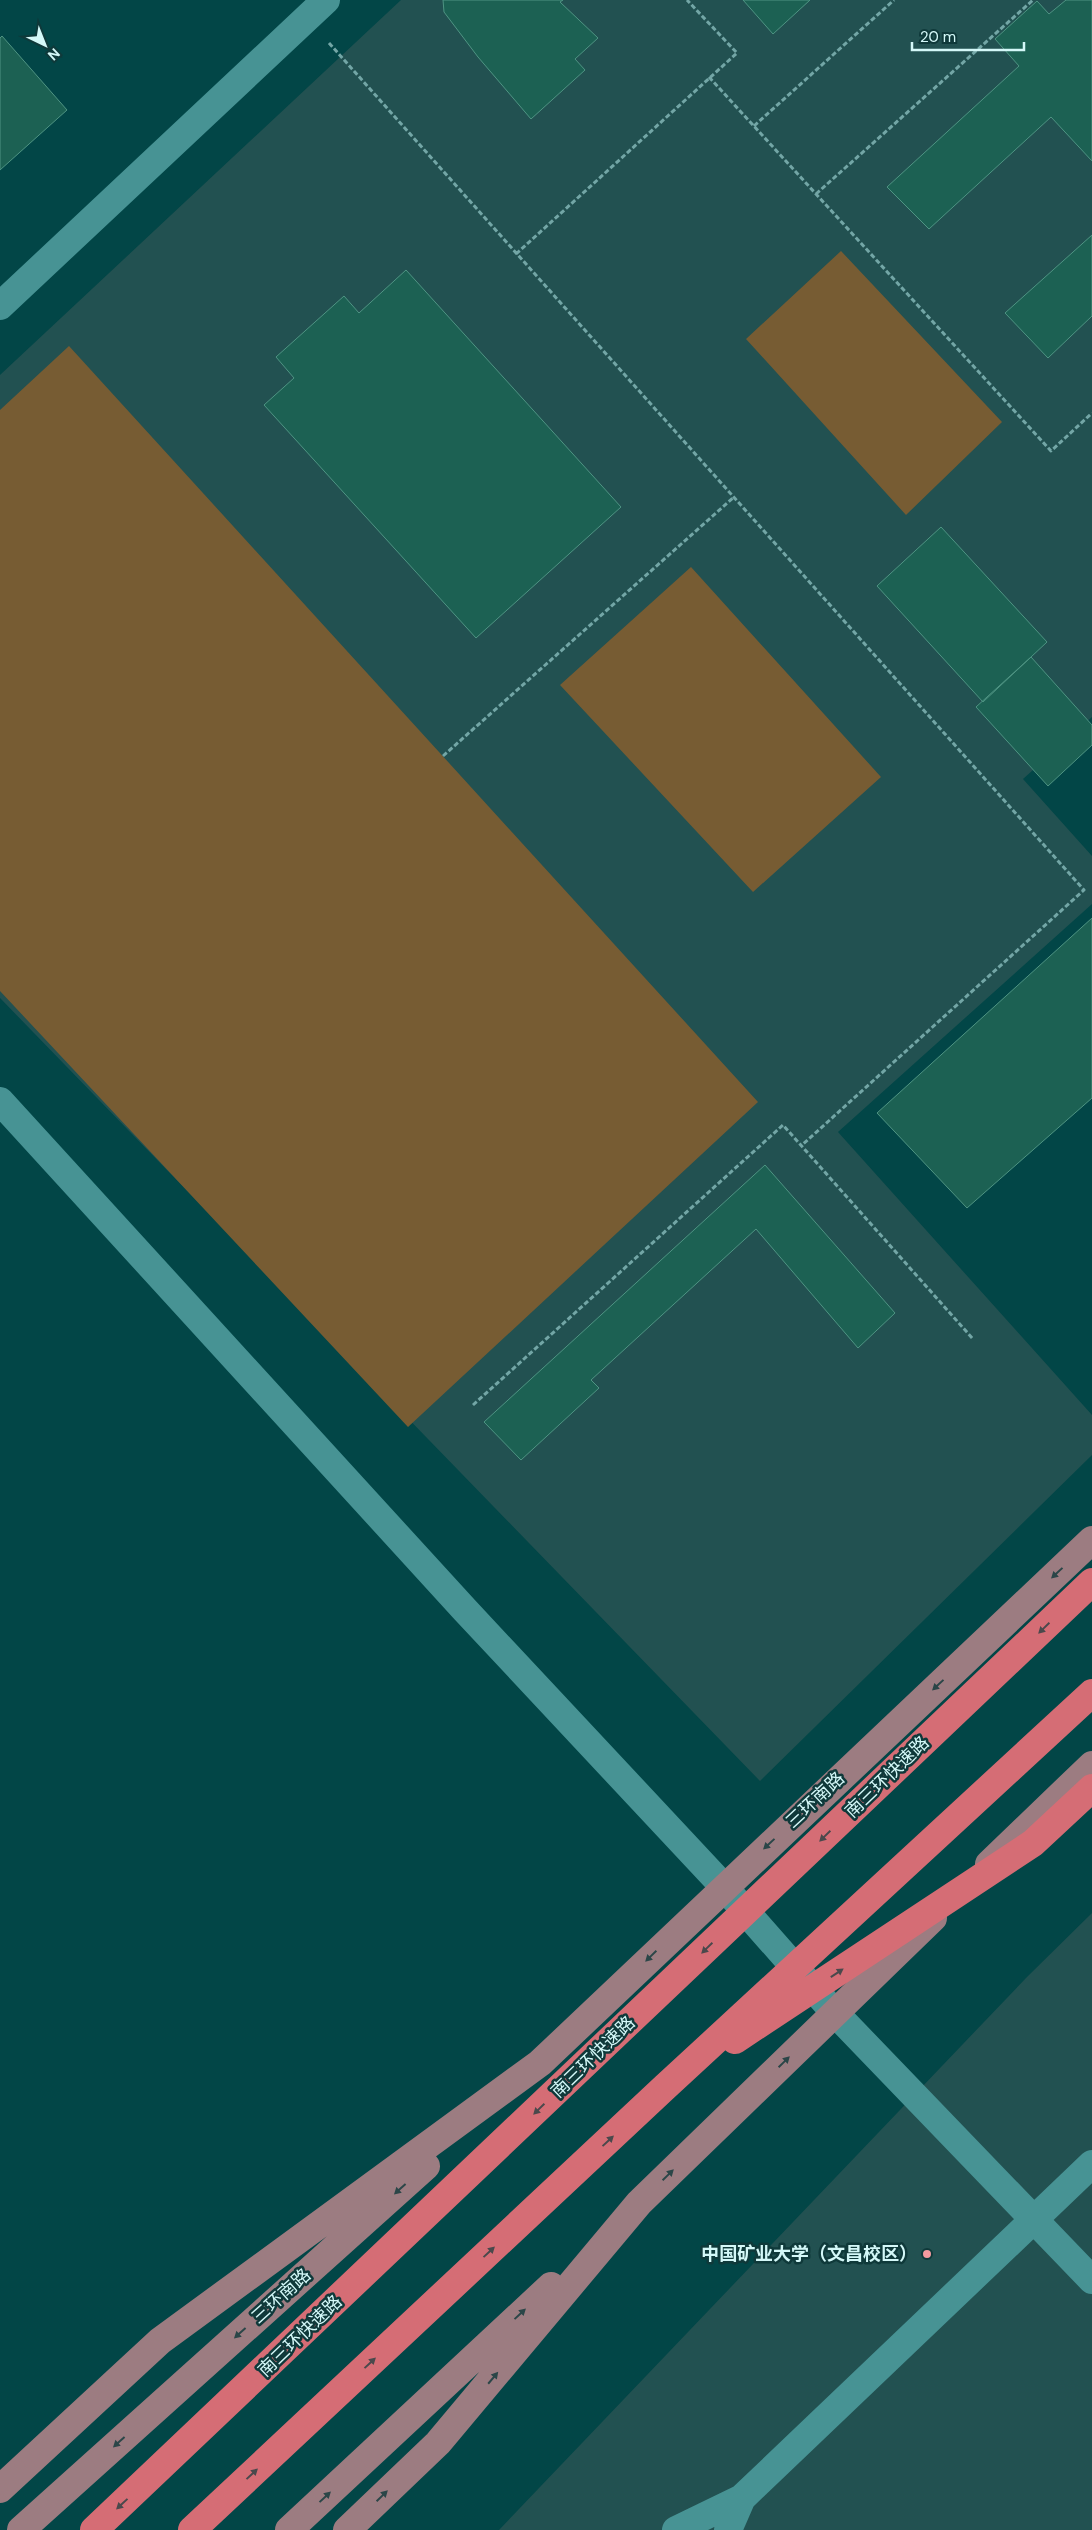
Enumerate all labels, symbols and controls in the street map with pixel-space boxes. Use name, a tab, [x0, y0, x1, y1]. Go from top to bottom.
north arrow	[20, 20, 70, 70]
scale bar	[912, 20, 1024, 52]
text: 20 m	[920, 27, 956, 47]
text: N	[44, 44, 64, 65]
one-way arrow	[1051, 1567, 1063, 1579]
one-way arrow	[1038, 1622, 1050, 1634]
one-way arrow	[933, 1679, 945, 1691]
street label: 南三环快速路	[840, 1731, 934, 1823]
street label: 三环南路	[780, 1767, 850, 1833]
one-way arrow	[819, 1830, 831, 1842]
one-way arrow	[763, 1838, 775, 1850]
one-way arrow	[701, 1942, 713, 1954]
one-way arrow	[646, 1950, 658, 1962]
one-way arrow	[831, 1968, 844, 1978]
street label: 南三环快速路	[546, 2011, 640, 2103]
one-way arrow	[778, 2056, 790, 2068]
one-way arrow	[533, 2103, 545, 2115]
one-way arrow	[601, 2135, 613, 2147]
one-way arrow	[662, 2169, 674, 2181]
one-way arrow	[395, 2183, 407, 2195]
place label: 中国矿业大学（文昌校区）	[701, 2242, 917, 2266]
one-way arrow	[483, 2246, 495, 2258]
marker: 中国矿业大学（文昌校区）	[921, 2248, 933, 2260]
street label: 三环南路	[246, 2263, 316, 2329]
street label: 南三环快速路	[253, 2290, 347, 2382]
one-way arrow	[514, 2308, 526, 2320]
one-way arrow	[235, 2327, 247, 2339]
one-way arrow	[364, 2357, 376, 2369]
one-way arrow	[487, 2372, 499, 2384]
one-way arrow	[113, 2436, 126, 2447]
one-way arrow	[245, 2468, 257, 2480]
one-way arrow	[376, 2490, 388, 2502]
one-way arrow	[318, 2491, 330, 2503]
one-way arrow	[116, 2498, 128, 2510]

